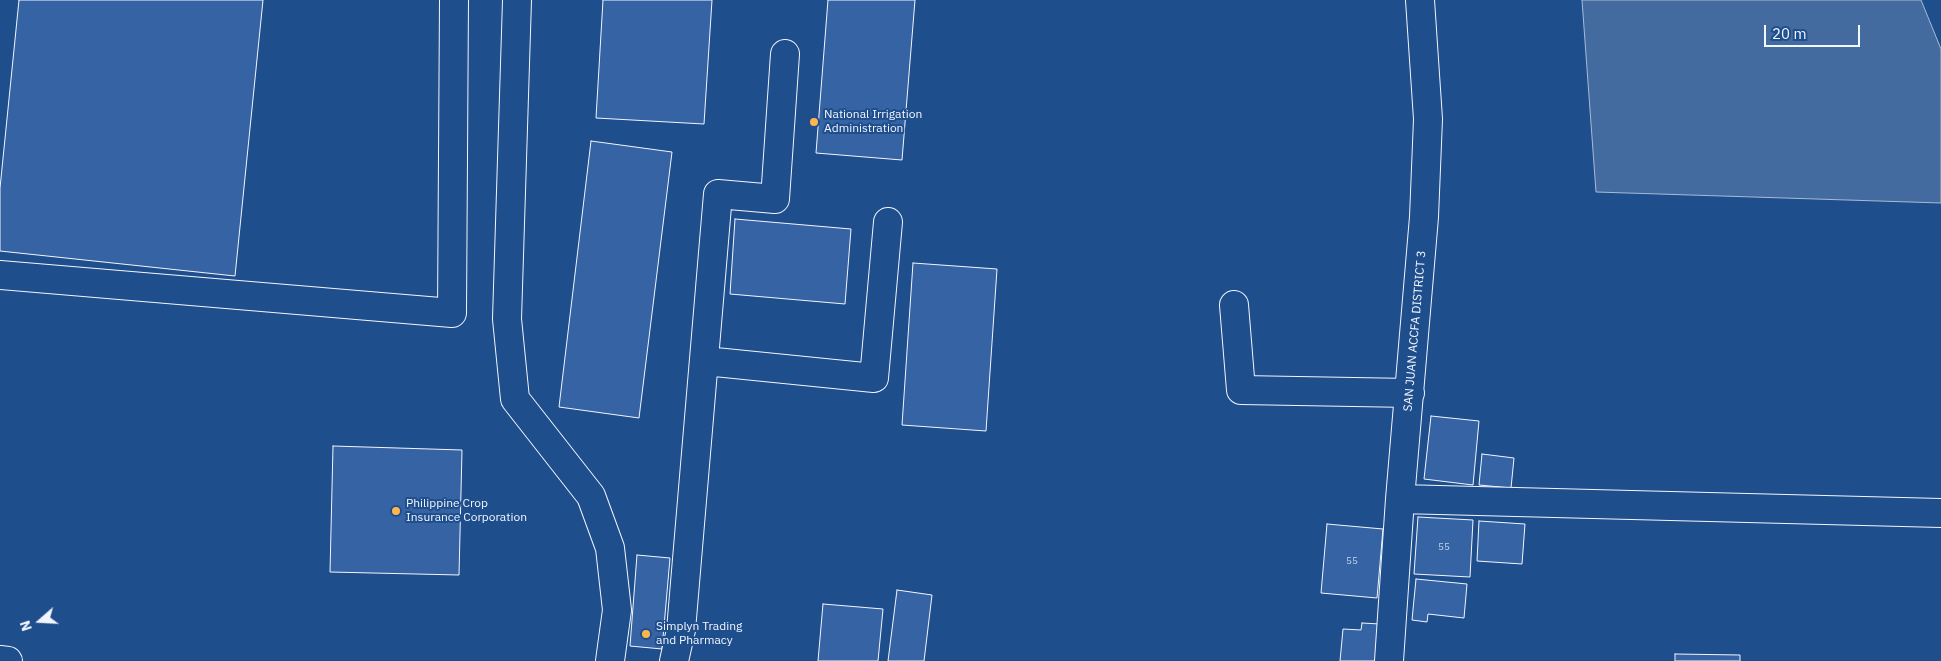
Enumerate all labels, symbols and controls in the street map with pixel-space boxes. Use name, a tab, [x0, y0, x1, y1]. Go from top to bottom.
scale bar	[1766, 15, 1862, 47]
text: 20 m	[1772, 24, 1807, 43]
place label: National Irrigation Administration	[824, 108, 922, 136]
marker: National Irrigation Administration	[808, 116, 820, 128]
street label: SAN JUAN ACCFA DISTRICT 3	[1401, 250, 1429, 412]
place label: Philippine Crop Insurance Corporation	[406, 497, 527, 525]
marker: Philippine Crop Insurance Corporation	[390, 505, 402, 517]
house number: 55	[1438, 541, 1450, 553]
house number: 55	[1346, 555, 1358, 567]
north arrow	[15, 596, 65, 646]
text: N	[16, 618, 36, 634]
place label: Simplyn Trading and Pharmacy	[656, 620, 742, 648]
marker: Simplyn Trading and Pharmacy	[640, 628, 652, 640]

